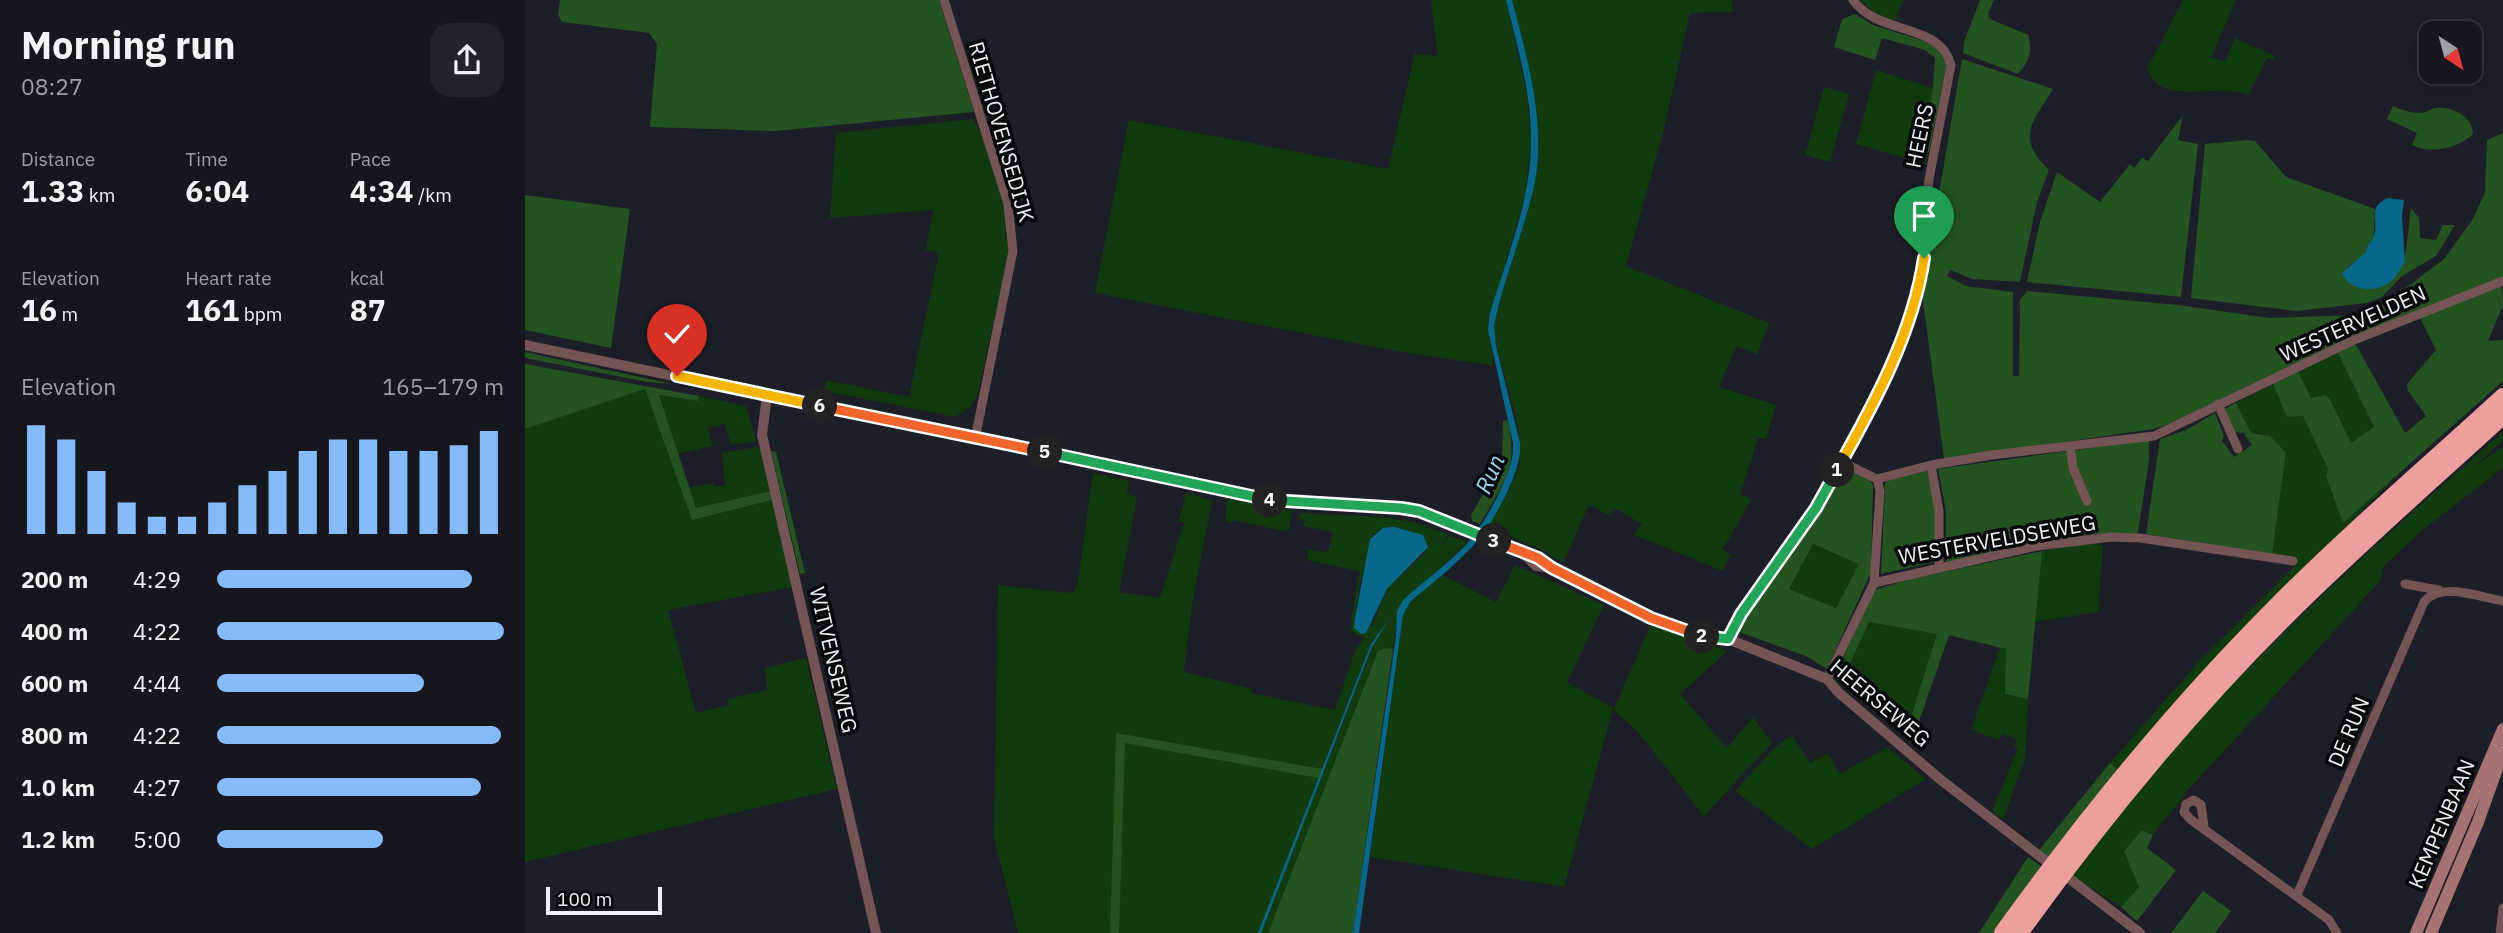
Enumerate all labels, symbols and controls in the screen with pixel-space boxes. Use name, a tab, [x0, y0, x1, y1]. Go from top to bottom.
text: Morning run	[21, 20, 236, 69]
north arrow	[2419, 21, 2481, 84]
map controls	[2419, 21, 2482, 84]
button: share	[430, 23, 504, 97]
street label: RIETHOVENSEDIJK	[963, 38, 1041, 225]
text: 08:27	[21, 71, 83, 101]
street label: HEERS	[1899, 101, 1939, 170]
text: Distance	[21, 147, 95, 171]
text: Time	[185, 147, 228, 171]
text: Pace	[350, 147, 391, 171]
text: 1.33	[21, 171, 84, 210]
text: 6:04	[185, 171, 249, 210]
text: 4:34	[350, 171, 414, 210]
text: km	[84, 183, 115, 207]
text: /km	[414, 183, 452, 207]
pin	[1894, 186, 1954, 258]
icon: arrive	[1905, 197, 1943, 235]
text: Elevation	[21, 266, 100, 290]
text: Heart rate	[185, 266, 272, 290]
text: kcal	[350, 266, 384, 290]
street label: WESTERVELDEN	[2275, 278, 2430, 368]
text: 16	[21, 290, 57, 329]
text: 161	[185, 290, 239, 329]
text: 87	[350, 290, 386, 329]
text: m	[57, 302, 78, 326]
text: bpm	[239, 302, 282, 326]
pin	[647, 304, 707, 376]
icon: check	[658, 315, 696, 353]
text: Elevation	[21, 371, 116, 401]
text: 165–179 m	[382, 371, 504, 401]
pin: 6	[803, 388, 837, 424]
text: 6	[814, 393, 825, 417]
pin: 5	[1028, 434, 1063, 470]
text: 5	[1039, 439, 1050, 463]
water label: Run	[1467, 449, 1511, 498]
pin: 1	[1819, 452, 1855, 488]
text: 1	[1831, 457, 1842, 481]
pin: 4	[1253, 482, 1287, 518]
text: 4	[1264, 487, 1275, 511]
street label: WESTERVELDSEWEG	[1896, 508, 2098, 570]
pin: 3	[1476, 524, 1511, 558]
text: 3	[1488, 528, 1499, 552]
text: 200 m	[21, 564, 88, 594]
text: 4:29	[133, 564, 181, 594]
street label: WITVENSEWEG	[804, 584, 864, 735]
text: 400 m	[21, 616, 88, 646]
text: 4:22	[133, 616, 181, 646]
pin: 2	[1685, 618, 1719, 654]
text: 2	[1696, 623, 1707, 647]
street label: HEERSEWEG	[1825, 652, 1937, 752]
text: 600 m	[21, 668, 88, 698]
text: 4:44	[133, 668, 181, 698]
street label: DE RUN	[2321, 692, 2375, 771]
text: 800 m	[21, 720, 88, 750]
text: 4:22	[133, 720, 181, 750]
street label: KEMPENBAAN	[2401, 755, 2481, 893]
text: 1.0 km	[21, 772, 95, 802]
text: 4:27	[133, 772, 181, 802]
text: 1.2 km	[21, 824, 95, 854]
text: 5:00	[133, 824, 181, 854]
scale bar	[546, 884, 661, 916]
text: 100 m	[557, 887, 612, 911]

